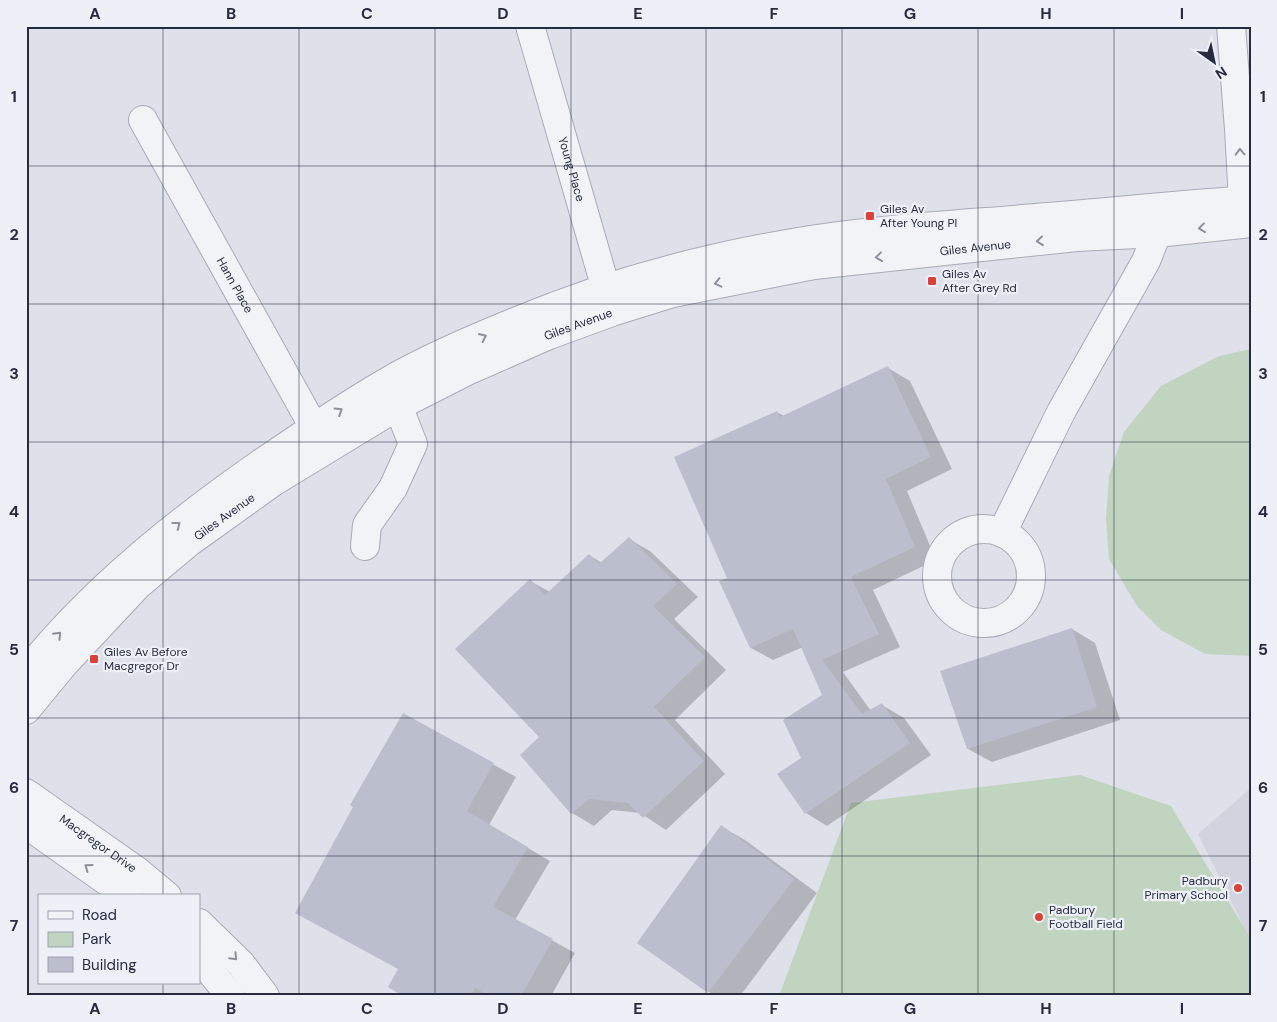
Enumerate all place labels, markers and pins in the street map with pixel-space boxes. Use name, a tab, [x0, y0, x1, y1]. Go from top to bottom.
place label: Giles Av After Young Pl	[880, 201, 957, 231]
marker: Giles Av After Young Pl	[864, 210, 876, 222]
place label: Giles Av After Grey Rd	[942, 266, 1017, 296]
marker: Giles Av After Grey Rd	[926, 275, 938, 287]
place label: Giles Av Before Macgregor Dr	[104, 644, 188, 674]
marker: Giles Av Before Macgregor Dr	[88, 653, 100, 665]
place label: Padbury Primary School	[1145, 873, 1228, 903]
marker: Padbury Primary School	[1232, 882, 1244, 894]
place label: Padbury Football Field	[1049, 902, 1123, 932]
marker: Padbury Football Field	[1033, 911, 1045, 923]

